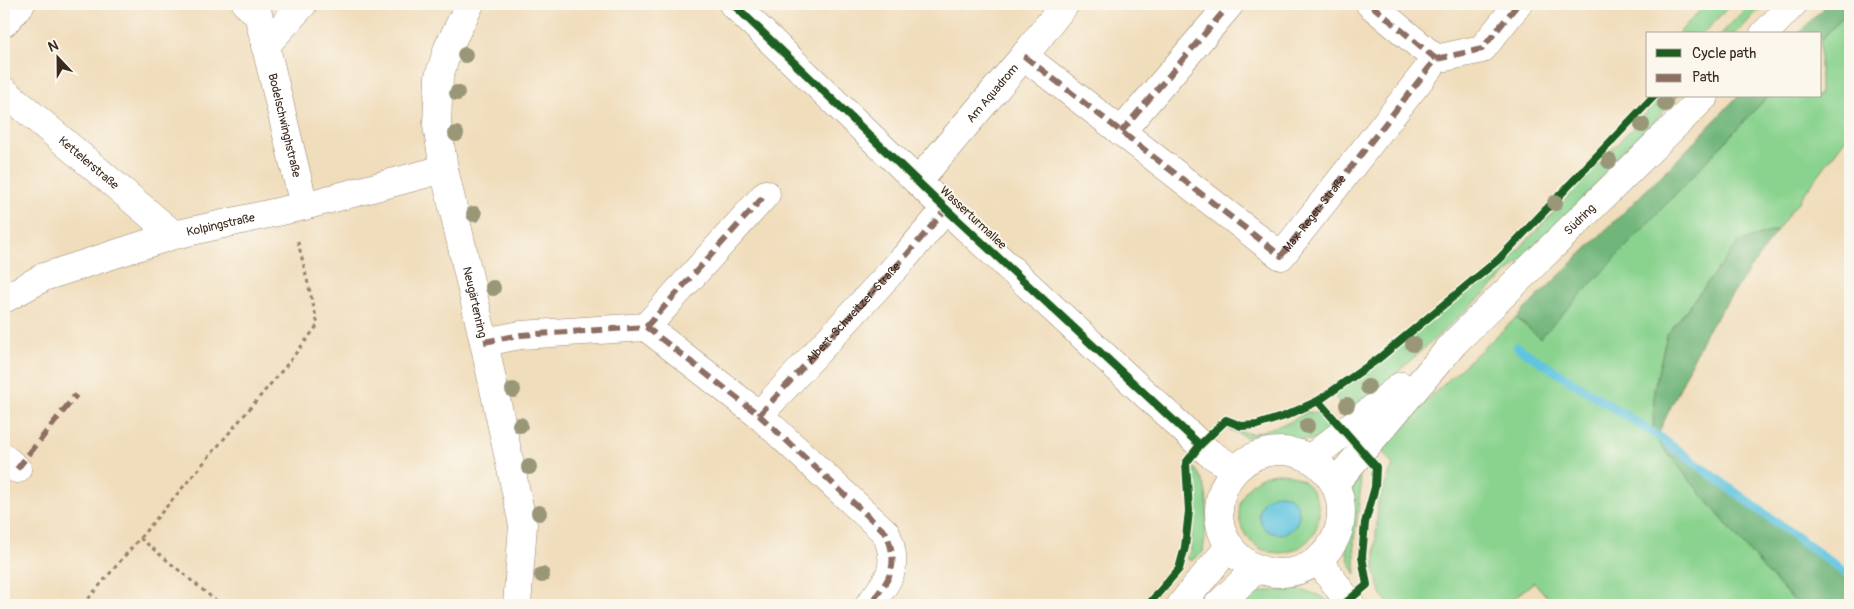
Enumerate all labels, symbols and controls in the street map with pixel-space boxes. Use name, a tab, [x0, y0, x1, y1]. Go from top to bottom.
north arrow	[32, 32, 82, 82]
legend	[1646, 32, 1822, 98]
text: N	[46, 37, 61, 56]
text: Cycle path	[1692, 44, 1756, 63]
street label: Am Aquadrom	[963, 61, 1022, 126]
text: Path	[1692, 68, 1719, 87]
street label: Bodelschwinghstraße	[265, 72, 304, 179]
street label: Kettelerstraße	[55, 133, 122, 193]
street label: Max-Reger-Straße	[1280, 172, 1350, 255]
street label: Wasserturmallee	[937, 183, 1010, 253]
street label: Südring	[1561, 201, 1599, 238]
street label: Kolpingstraße	[185, 210, 256, 240]
street label: Albert-Schweitzer-Straße	[803, 259, 904, 367]
street label: Neugärtenring	[459, 265, 490, 339]

